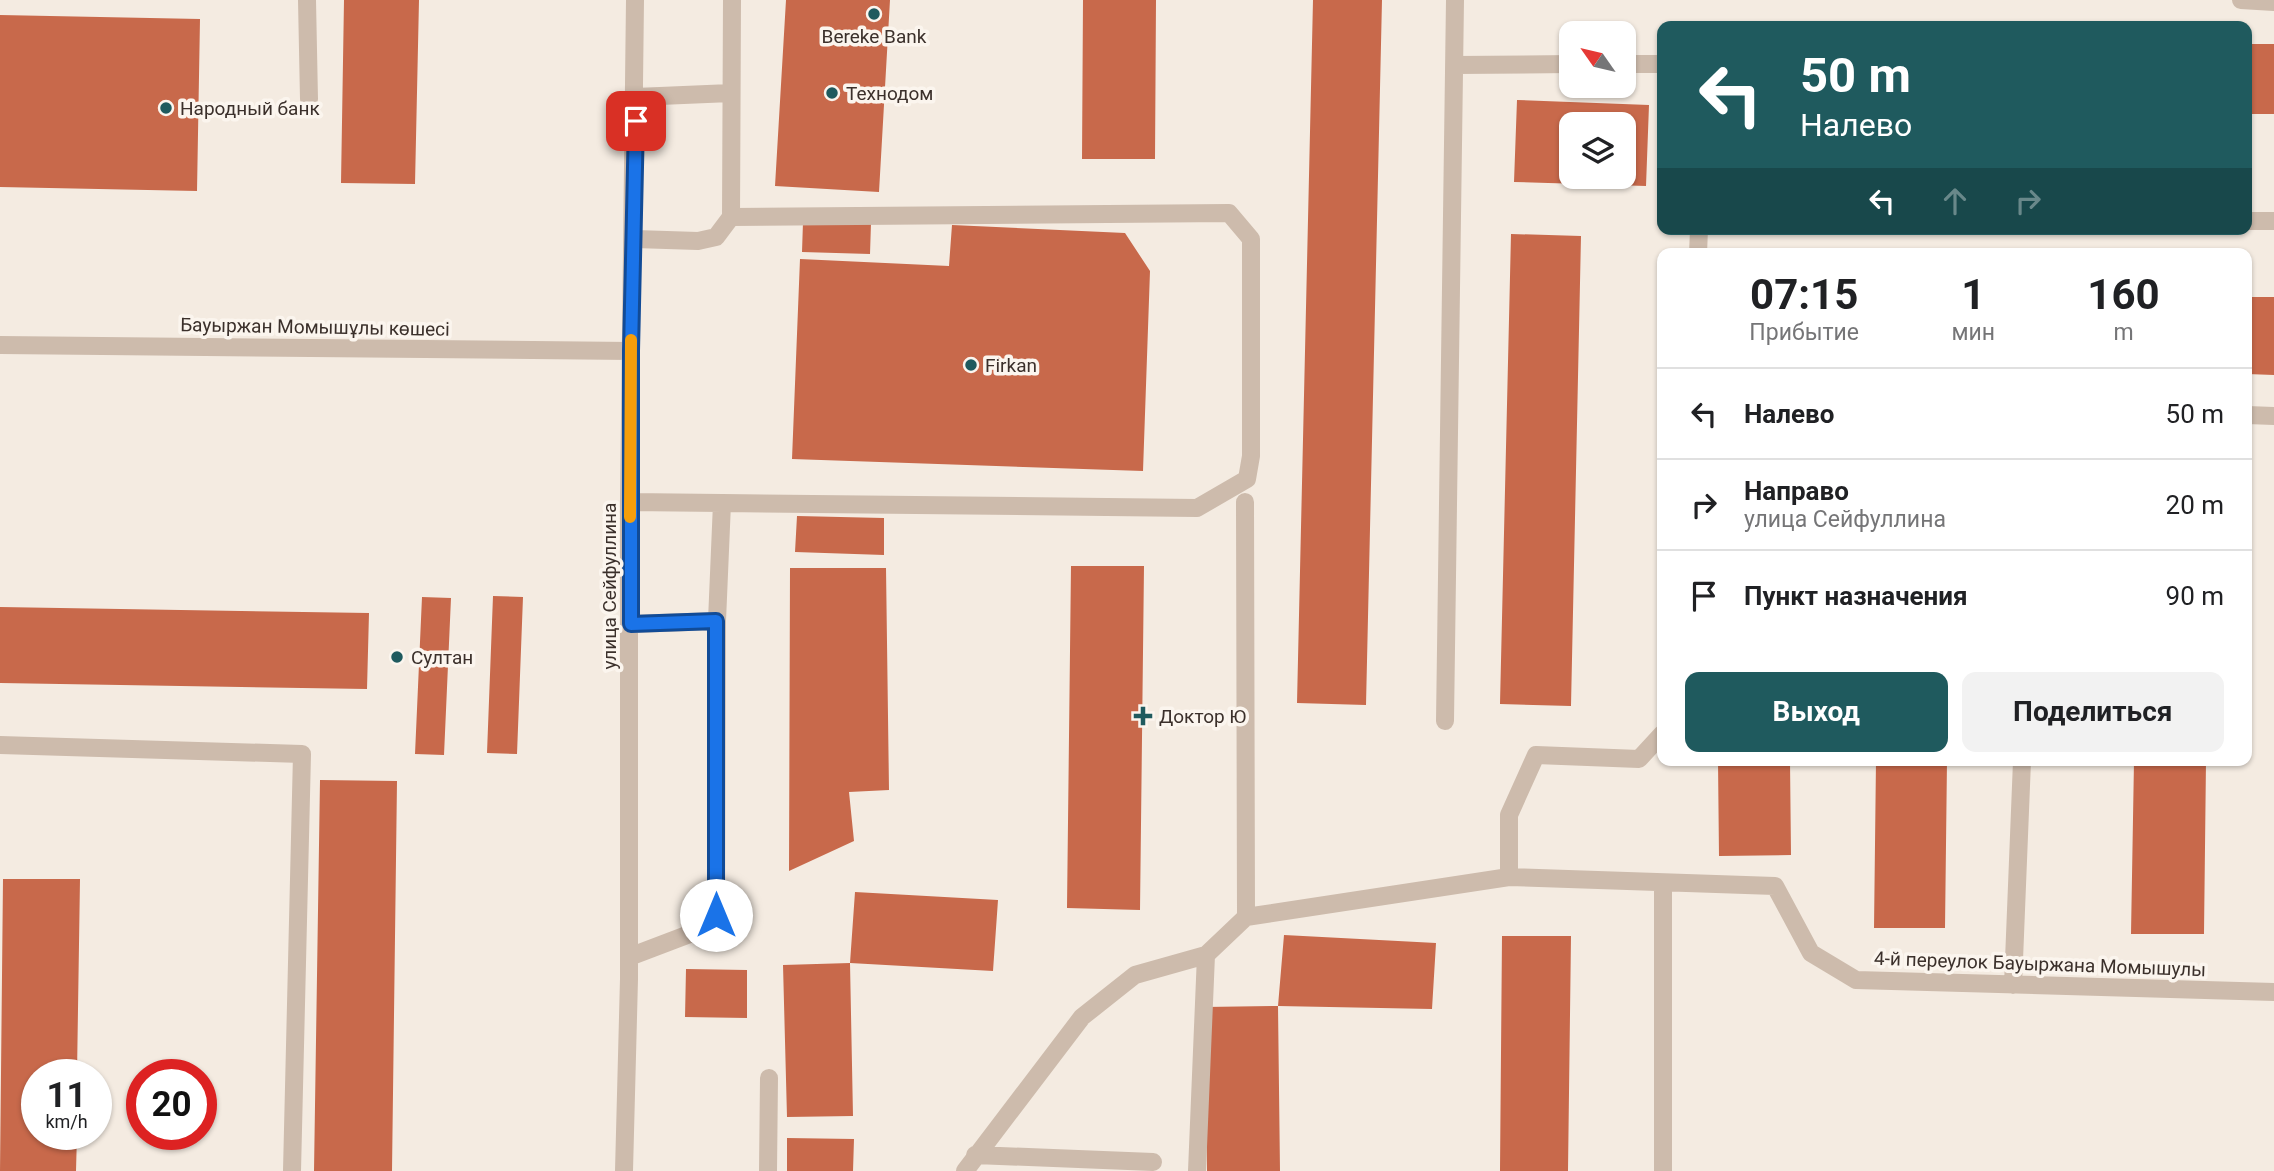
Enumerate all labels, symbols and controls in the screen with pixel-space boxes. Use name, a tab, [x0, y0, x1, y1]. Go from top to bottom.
marker: Bereke Bank	[866, 6, 882, 22]
north arrow	[1559, 21, 1636, 98]
map controls	[1559, 21, 1636, 189]
place label: Bereke Bank	[822, 25, 927, 48]
text: 50 m	[1800, 47, 1911, 104]
icon: left	[1685, 49, 1776, 140]
place label: Технодом	[846, 82, 933, 105]
marker: Технодом	[824, 85, 840, 101]
pin	[606, 91, 666, 151]
place label: Народный банк	[180, 97, 320, 120]
marker: Народный банк	[158, 100, 174, 116]
icon: arrive	[617, 102, 655, 140]
text: Налево	[1800, 106, 1912, 144]
button: layers	[1559, 112, 1636, 189]
icon: left	[1863, 182, 1901, 220]
icon: ahead	[1936, 182, 1974, 220]
icon: right	[2009, 182, 2047, 220]
text: 07:15	[1750, 270, 1858, 319]
text: 1	[1961, 270, 1985, 319]
text: 160	[2087, 270, 2160, 319]
street label: Бауыржан Момышұлы көшесі	[180, 313, 450, 341]
text: Прибытие	[1749, 319, 1859, 346]
text: мин	[1951, 319, 1995, 346]
text: m	[2113, 319, 2134, 346]
place label: Firkan	[985, 354, 1037, 377]
marker: Firkan	[963, 357, 979, 373]
icon: left	[1685, 395, 1723, 433]
text: Налево	[1744, 399, 1834, 429]
text: 50 m	[2166, 399, 2224, 429]
text: Направо	[1744, 476, 1849, 506]
icon: right	[1685, 486, 1723, 524]
text: 20 m	[2166, 490, 2224, 520]
street label: улица Сейфуллина	[598, 503, 621, 669]
text: улица Сейфуллина	[1744, 506, 1946, 533]
icon: arrive	[1685, 577, 1723, 615]
text: Пункт назначения	[1744, 581, 1968, 611]
text: 90 m	[2166, 581, 2224, 611]
place label: Султан	[411, 646, 473, 669]
marker: Султан	[389, 649, 405, 665]
button: Выход	[1685, 672, 1948, 752]
button: Поделиться	[1962, 672, 2224, 752]
place label: Доктор Ю	[1159, 705, 1246, 728]
marker: Доктор Ю	[1133, 706, 1153, 726]
position arrow	[679, 878, 753, 952]
street label: 4-й переулок Бауыржана Момышулы	[1874, 947, 2206, 981]
speed limit sign: 20	[126, 1059, 217, 1150]
text: 11	[46, 1075, 87, 1116]
text: km/h	[45, 1111, 88, 1132]

